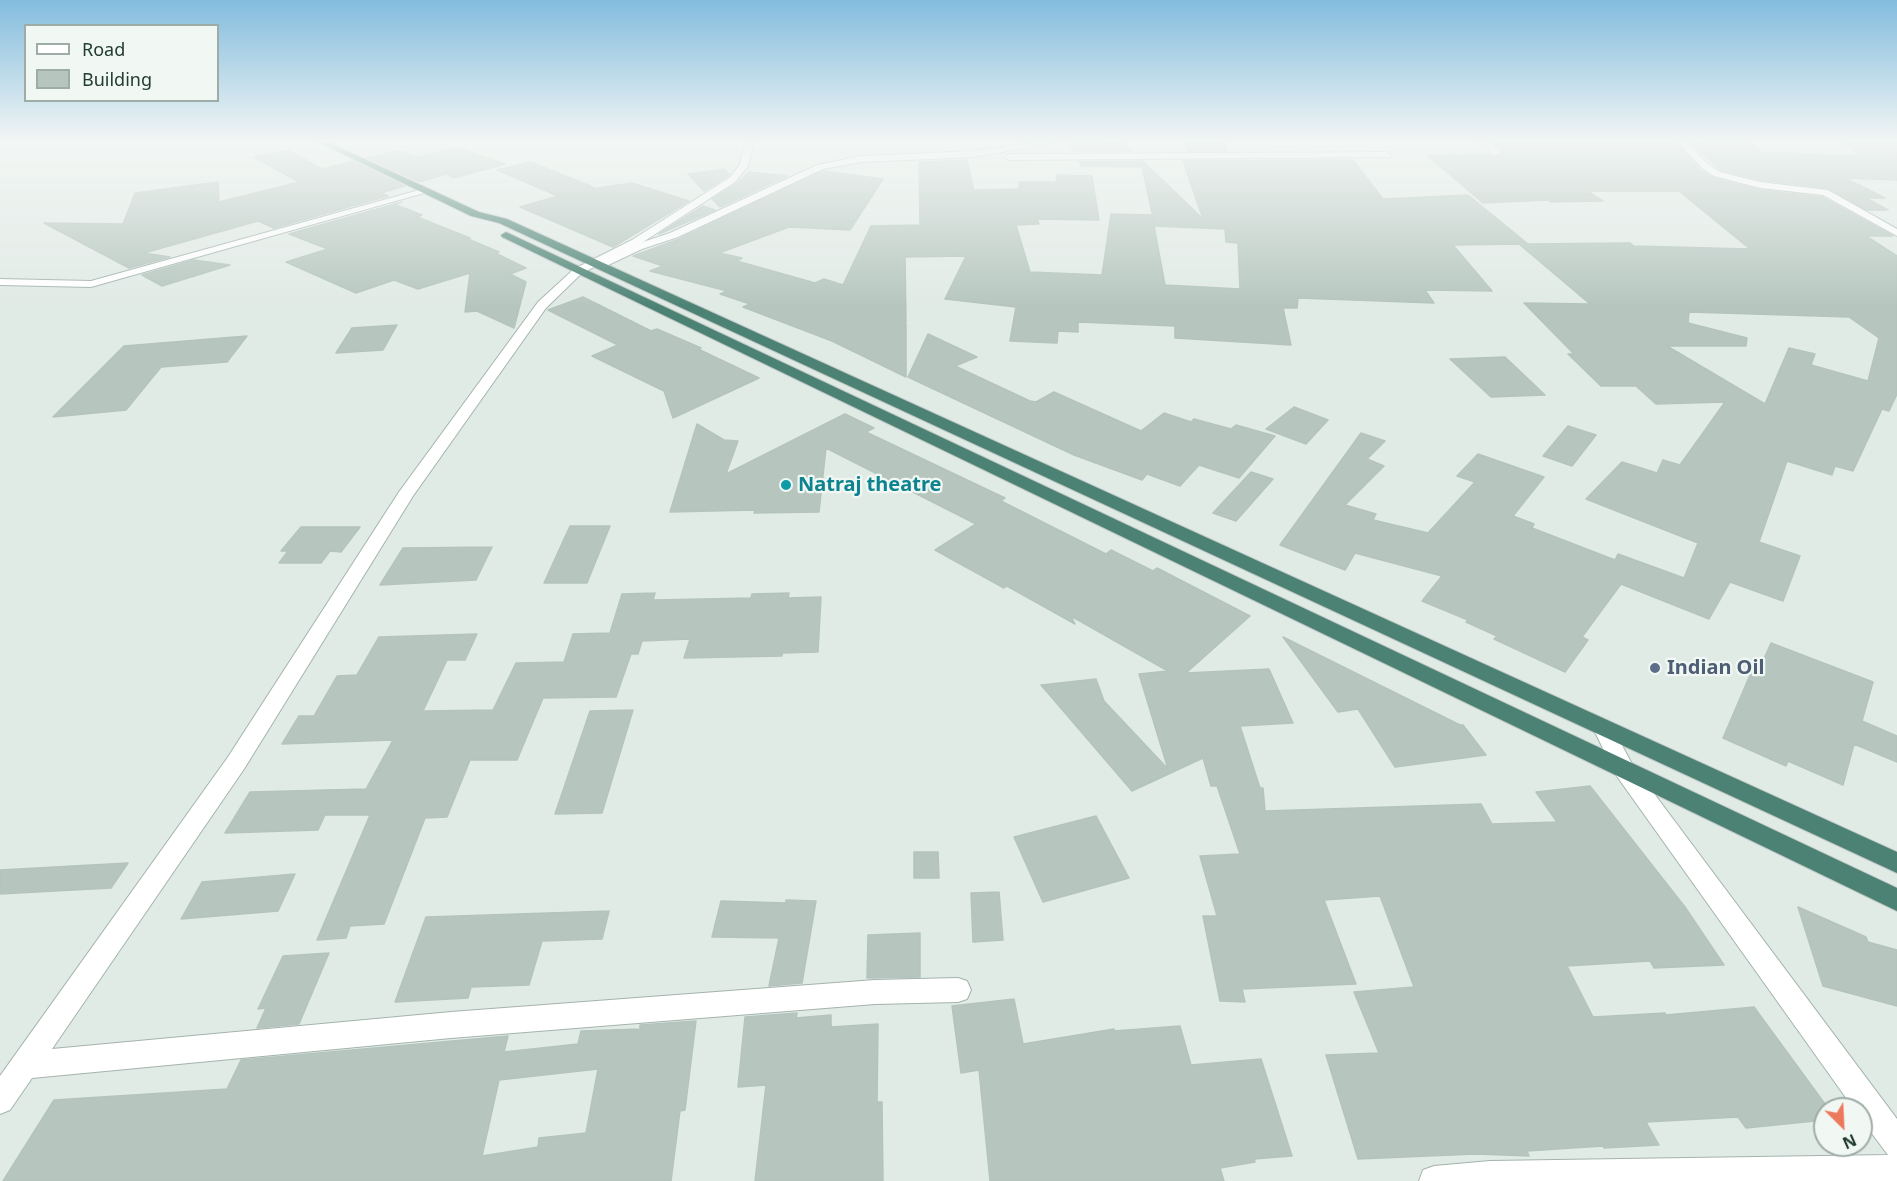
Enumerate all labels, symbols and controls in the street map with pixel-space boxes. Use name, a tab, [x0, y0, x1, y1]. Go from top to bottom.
legend	[24, 24, 219, 102]
text: Road	[82, 37, 125, 61]
text: Building	[82, 67, 152, 91]
place label: Natraj theatre	[798, 473, 941, 497]
marker: Natraj theatre	[779, 478, 793, 492]
place label: Indian Oil	[1667, 656, 1764, 680]
marker: Indian Oil	[1648, 661, 1662, 675]
north arrow	[1813, 1097, 1873, 1157]
text: N	[1839, 1129, 1860, 1154]

